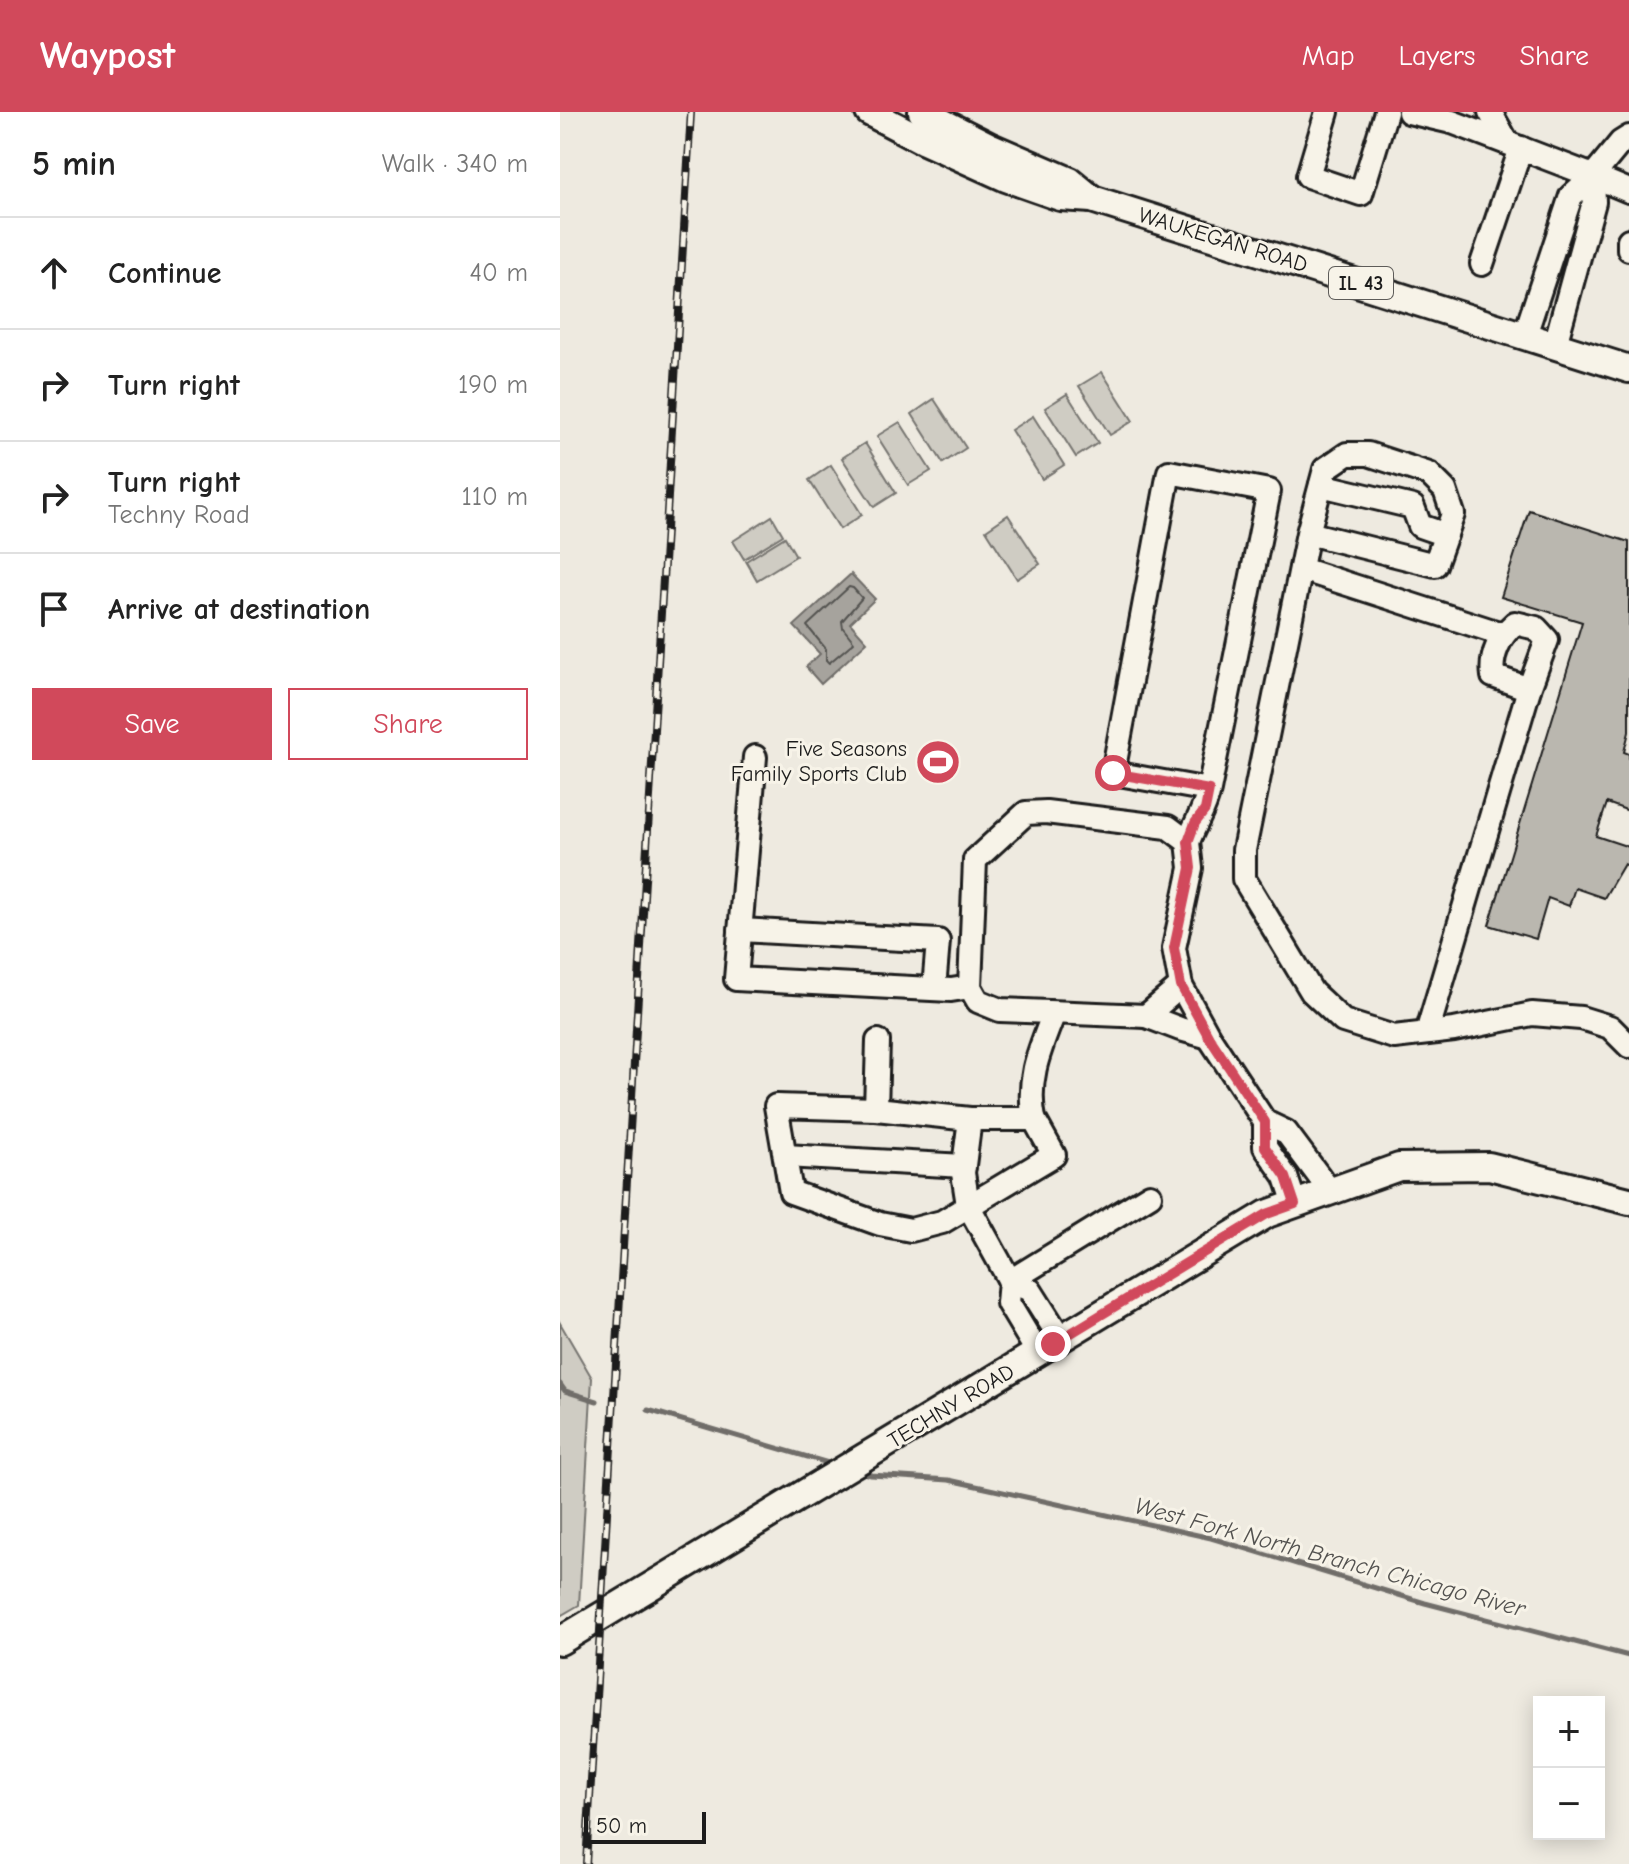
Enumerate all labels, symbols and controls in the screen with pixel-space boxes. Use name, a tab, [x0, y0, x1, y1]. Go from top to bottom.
text: Waypost	[40, 34, 175, 78]
text: Map	[1302, 40, 1355, 72]
text: Layers	[1399, 40, 1475, 72]
text: Share	[1519, 40, 1589, 72]
text: 5 min	[32, 144, 116, 184]
text: Walk · 340 m	[382, 149, 528, 179]
street label: WAUKEGAN ROAD	[1135, 202, 1311, 278]
icon: ahead	[32, 251, 76, 295]
text: Continue	[108, 256, 222, 291]
text: 40 m	[469, 258, 528, 288]
road number: IL 43	[1329, 267, 1393, 299]
icon: right	[32, 363, 76, 407]
text: Turn right	[108, 368, 240, 403]
text: 190 m	[458, 370, 528, 400]
text: Turn right	[108, 465, 240, 500]
icon: right	[32, 475, 76, 519]
text: 110 m	[461, 482, 528, 512]
text: Techny Road	[108, 500, 250, 530]
icon: arrive	[32, 587, 76, 631]
text: Arrive at destination	[108, 592, 370, 627]
button: Save	[32, 688, 272, 760]
button: Share	[288, 688, 528, 760]
place label: Five Seasons Family Sports Club	[731, 736, 907, 787]
sports icon: Five Seasons Family Sports Club	[914, 738, 962, 786]
route start	[1095, 755, 1131, 791]
route end	[1035, 1326, 1071, 1362]
street label: TECHNY ROAD	[883, 1358, 1019, 1454]
water label: West Fork North Branch Chicago River	[1132, 1491, 1530, 1623]
map controls	[1533, 1696, 1605, 1840]
button: +	[1533, 1696, 1605, 1768]
button: −	[1533, 1768, 1605, 1840]
scale bar	[584, 1808, 706, 1844]
text: 50 m	[596, 1813, 647, 1839]

